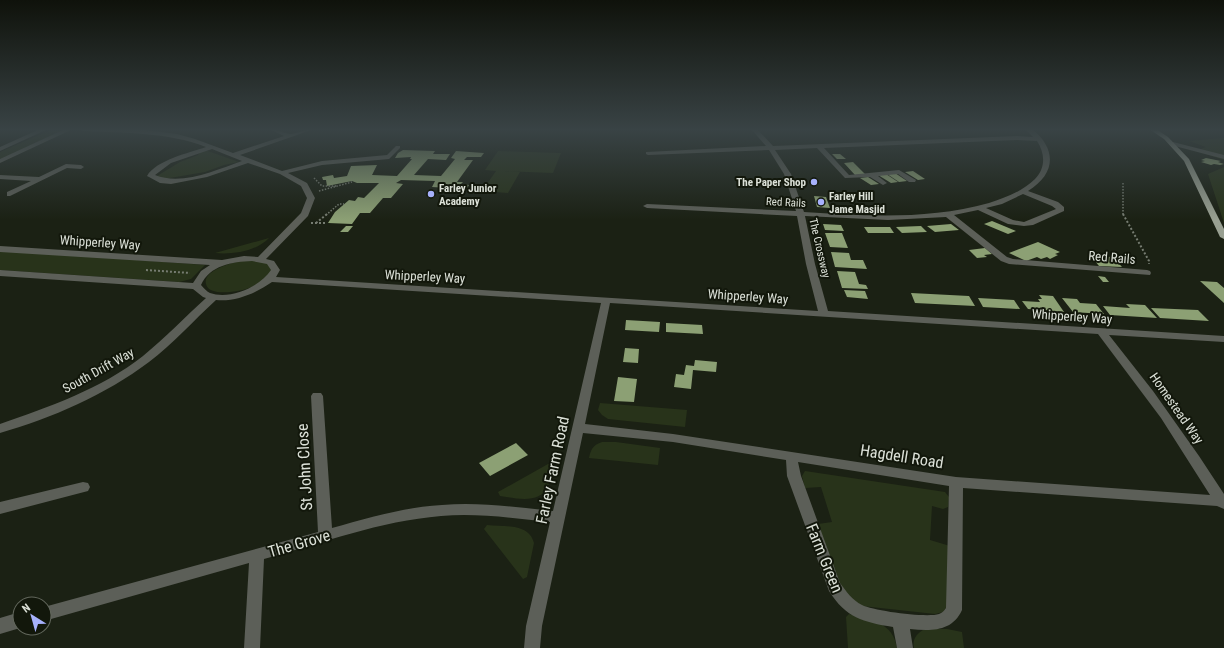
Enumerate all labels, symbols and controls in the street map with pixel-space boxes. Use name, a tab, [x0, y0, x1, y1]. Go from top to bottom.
place label: The Paper Shop	[736, 176, 807, 189]
marker: The Paper Shop	[809, 177, 819, 187]
place label: Farley Junior Academy	[439, 182, 497, 208]
marker: Farley Junior Academy	[426, 189, 436, 199]
place label: Farley Hill Jame Masjid	[829, 190, 885, 216]
street label: Red Rails	[766, 195, 806, 210]
marker: Farley Hill Jame Masjid	[816, 197, 826, 207]
street label: The Crossway	[806, 217, 833, 280]
street label: Whipperley Way	[59, 232, 141, 253]
street label: Red Rails	[1088, 248, 1136, 267]
street label: Whipperley Way	[384, 267, 466, 286]
street label: Whipperley Way	[707, 286, 789, 307]
street label: Whipperley Way	[1031, 306, 1113, 327]
street label: South Drift Way	[60, 344, 137, 396]
street label: Homestead Way	[1147, 370, 1207, 447]
street label: Farley Farm Road	[532, 415, 573, 525]
street label: St John Close	[293, 423, 316, 511]
street label: Hagdell Road	[859, 441, 945, 472]
street label: Farm Green	[802, 521, 847, 595]
street label: The Grove	[266, 526, 332, 561]
north arrow	[12, 596, 52, 636]
text: N	[20, 601, 33, 616]

